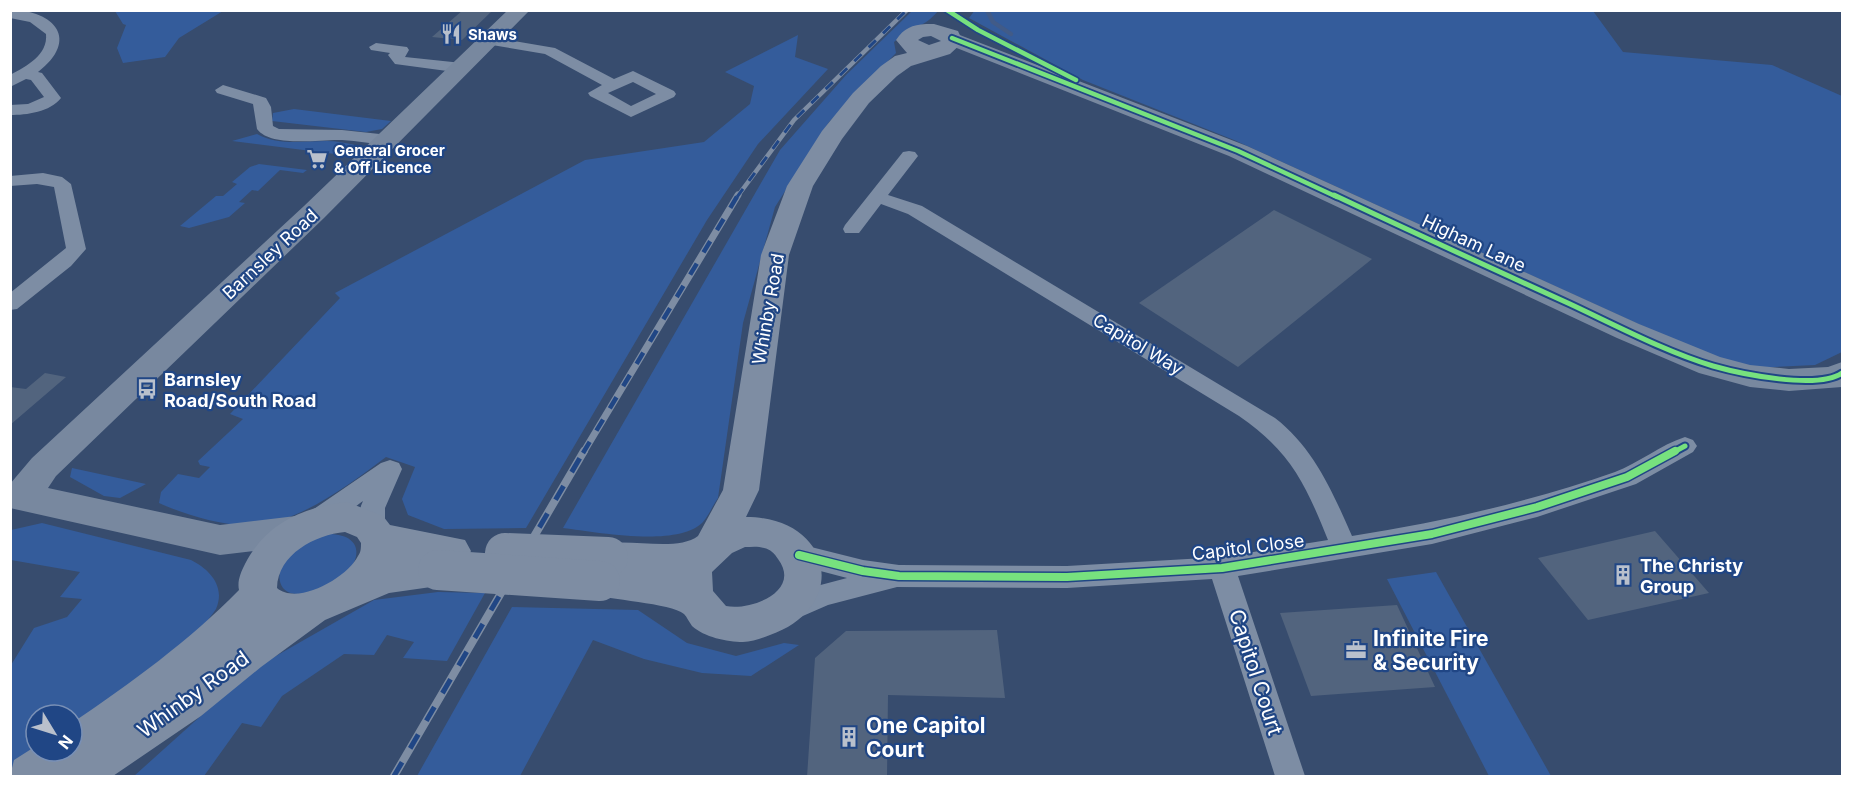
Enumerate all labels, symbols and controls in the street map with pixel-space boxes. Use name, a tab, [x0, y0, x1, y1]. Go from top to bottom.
restaurant icon: Shaws	[439, 22, 463, 46]
place label: Shaws	[468, 25, 517, 44]
place label: General Grocer & Off Licence	[334, 141, 445, 177]
supermarket icon: General Grocer & Off Licence	[305, 147, 329, 171]
street label: Barnsley Road	[218, 205, 322, 303]
street label: Higham Lane	[1419, 210, 1529, 276]
street label: Whinby Road	[748, 252, 788, 366]
street label: Capitol Way	[1089, 309, 1187, 379]
place label: Barnsley Road/South Road	[164, 369, 316, 411]
bus stop icon: Barnsley Road/South Road	[135, 377, 159, 401]
street label: Capitol Close	[1191, 530, 1305, 564]
place label: The Christy Group	[1640, 555, 1743, 597]
building icon: The Christy Group	[1611, 563, 1635, 587]
street label: Capitol Court	[1224, 606, 1288, 738]
place label: Infinite Fire & Security	[1373, 626, 1489, 675]
office icon: Infinite Fire & Security	[1344, 638, 1368, 662]
street label: Whinby Road	[132, 645, 254, 743]
north arrow	[24, 703, 84, 763]
place label: One Capitol Court	[866, 713, 985, 762]
building icon: One Capitol Court	[837, 725, 861, 749]
text: N	[54, 731, 77, 753]

